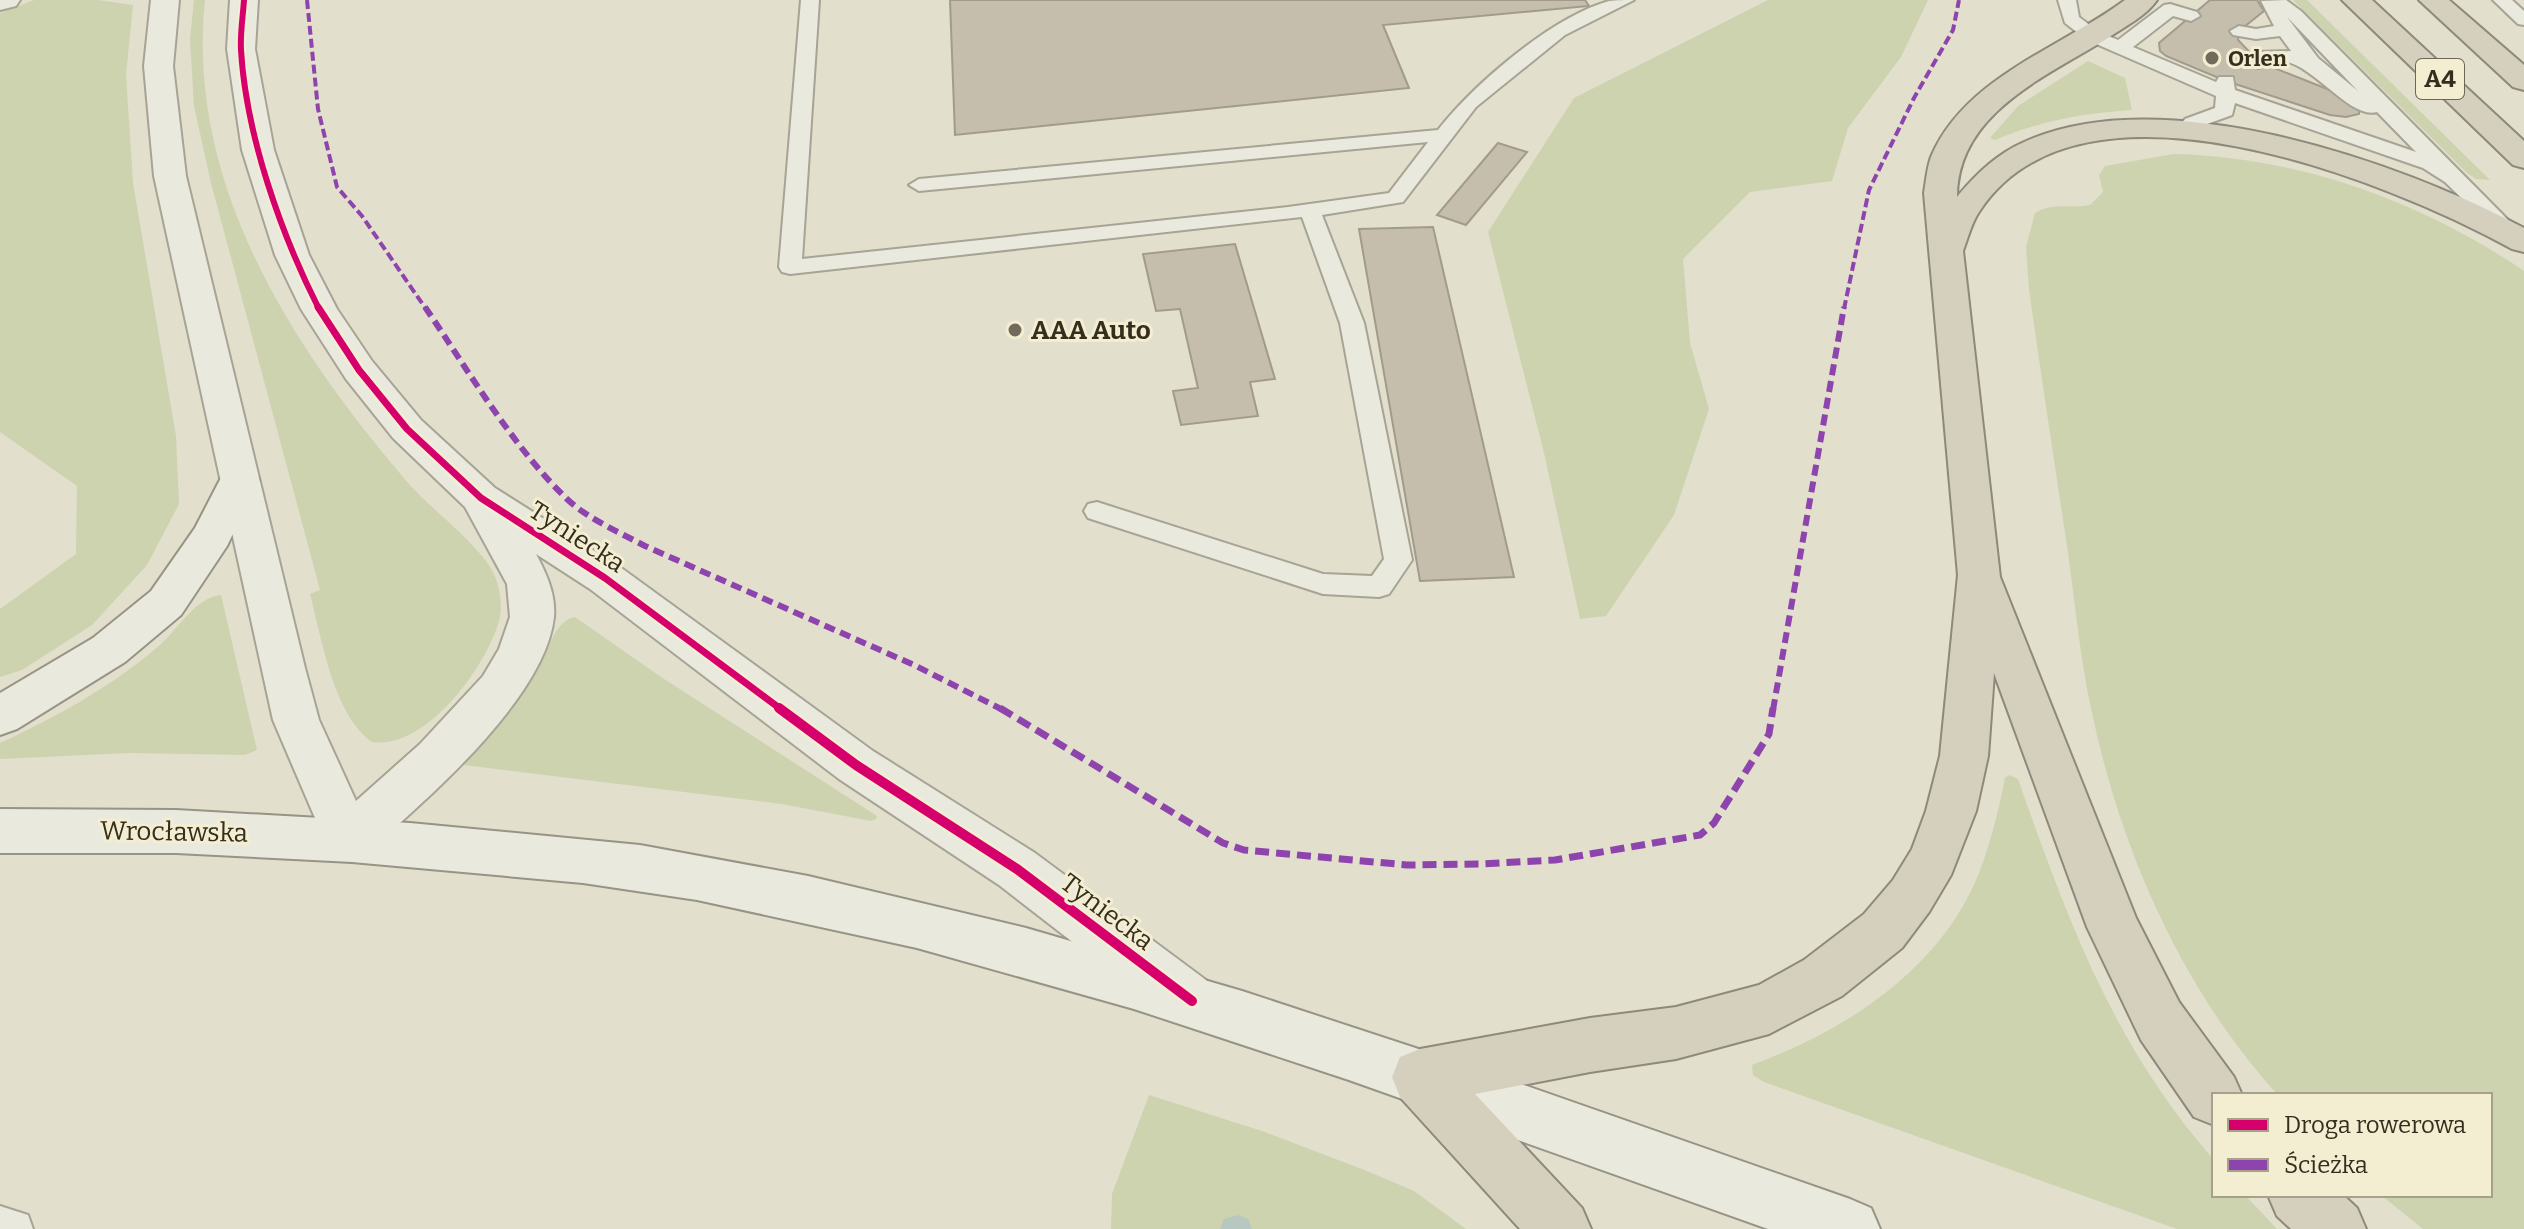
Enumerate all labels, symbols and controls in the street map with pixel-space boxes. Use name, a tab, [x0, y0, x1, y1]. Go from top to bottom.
place label: Orlen	[2228, 45, 2287, 72]
marker: Orlen	[2203, 49, 2221, 67]
road number: A4	[2416, 59, 2464, 99]
place label: AAA Auto	[1031, 315, 1151, 346]
marker: AAA Auto	[1006, 321, 1024, 339]
street label: Tyniecka	[523, 495, 631, 579]
street label: Wrocławska	[100, 815, 248, 849]
street label: Tyniecka	[1054, 867, 1160, 957]
legend	[2212, 1093, 2492, 1197]
text: Droga rowerowa	[2284, 1111, 2466, 1139]
text: Ścieżka	[2284, 1151, 2368, 1179]

